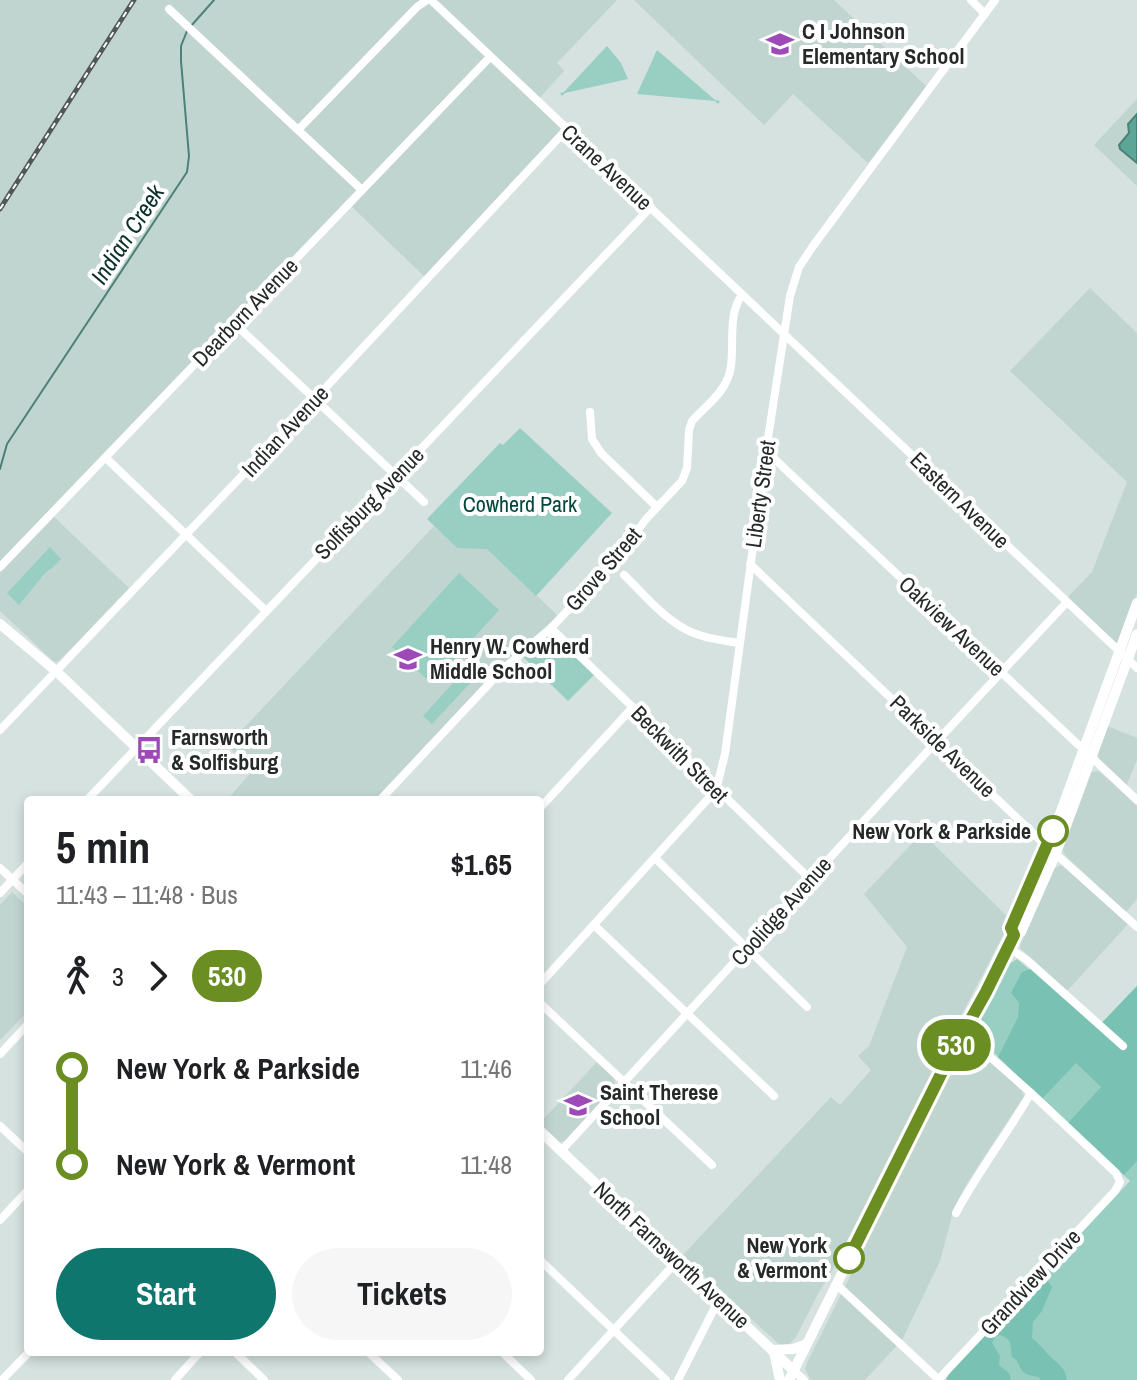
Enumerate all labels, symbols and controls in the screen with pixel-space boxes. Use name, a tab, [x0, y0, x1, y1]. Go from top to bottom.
place label: C I Johnson Elementary School	[802, 16, 964, 71]
school or university icon: C I Johnson Elementary School	[765, 29, 795, 59]
street label: Crane Avenue	[555, 117, 659, 217]
water label: Indian Creek	[83, 177, 172, 290]
street label: Dearborn Avenue	[186, 251, 304, 373]
street label: Indian Avenue	[235, 379, 335, 483]
street label: Liberty Street	[738, 438, 782, 550]
street label: Solfisburg Avenue	[307, 440, 431, 566]
street label: Eastern Avenue	[904, 445, 1016, 555]
park label: Cowherd Park	[463, 489, 578, 519]
street label: Grove Street	[558, 521, 648, 617]
street label: Oakview Avenue	[892, 569, 1012, 683]
place label: Henry W. Cowherd Middle School	[430, 631, 589, 686]
school or university icon: Henry W. Cowherd Middle School	[393, 644, 423, 674]
street label: Parkside Avenue	[884, 688, 1002, 804]
street label: Beckwith Street	[625, 699, 735, 809]
place label: Farnsworth & Solfisburg	[171, 722, 278, 777]
bus stop icon: Farnsworth & Solfisburg	[134, 735, 164, 765]
place label: New York & Parkside	[852, 816, 1031, 846]
marker: New York & Parkside	[1038, 816, 1068, 846]
text: 5 min	[56, 817, 150, 877]
text: $1.65	[450, 844, 512, 884]
street label: Coolidge Avenue	[724, 850, 838, 972]
text: 11:43 – 11:48 · Bus	[56, 877, 238, 912]
icon: walk	[56, 954, 100, 998]
icon: forward	[136, 954, 180, 998]
text: 530	[208, 957, 246, 995]
text: 3	[112, 959, 124, 994]
line badge: 530	[910, 1019, 1002, 1071]
text: 530	[937, 1026, 975, 1064]
text: New York & Parkside	[116, 1048, 360, 1088]
text: 11:46	[460, 1051, 512, 1086]
place label: Saint Therese School	[600, 1077, 718, 1132]
school or university icon: Saint Therese School	[563, 1090, 593, 1120]
text: New York & Vermont	[116, 1144, 355, 1184]
text: 11:48	[460, 1147, 512, 1182]
street label: North Farnsworth Avenue	[587, 1175, 757, 1335]
street label: Grandview Drive	[973, 1222, 1087, 1342]
place label: New York & Vermont	[737, 1230, 828, 1285]
marker: New York & Vermont	[834, 1243, 864, 1273]
button: Start	[56, 1248, 276, 1340]
button: Tickets	[292, 1248, 512, 1340]

